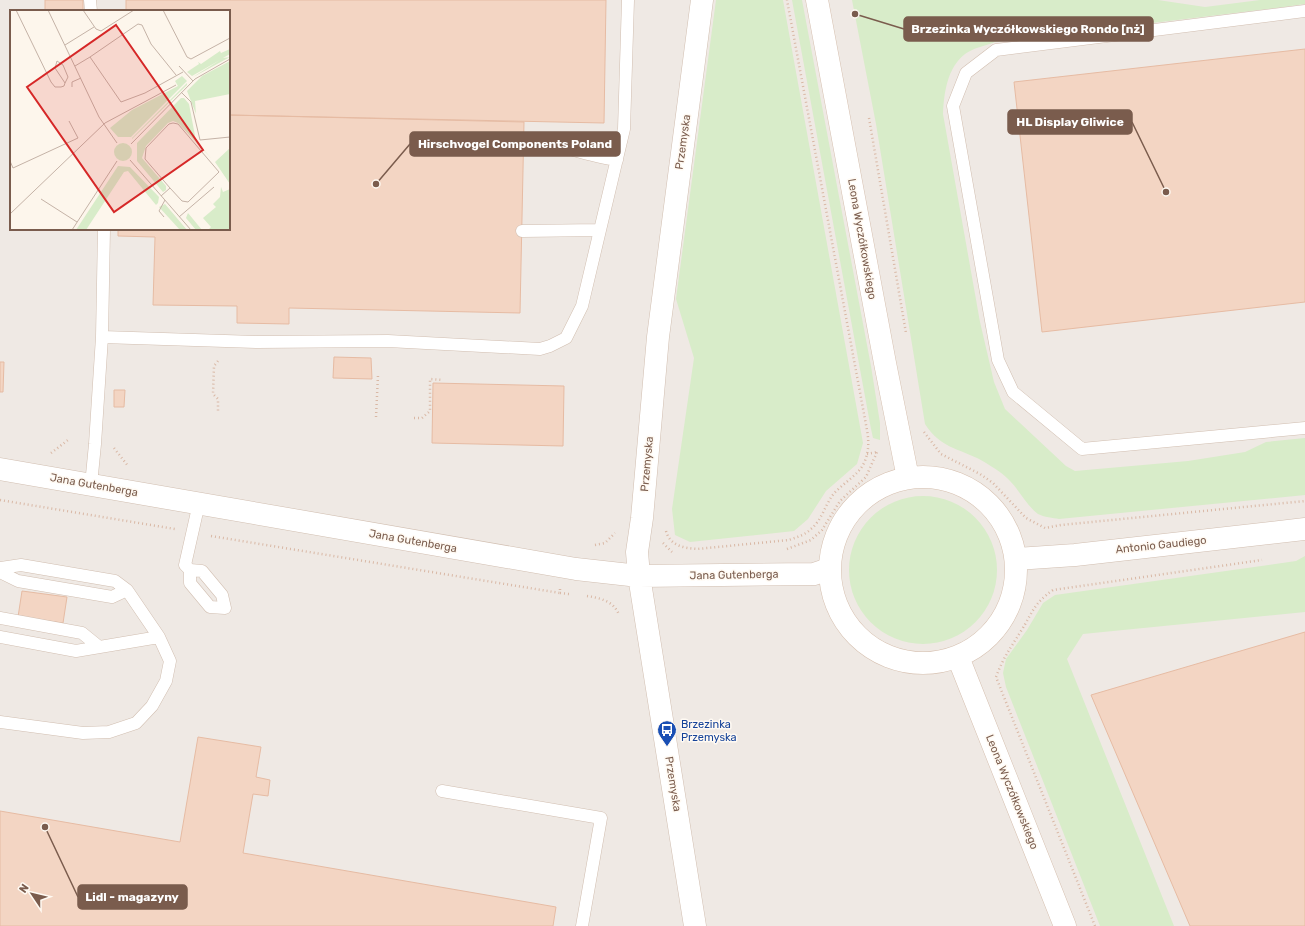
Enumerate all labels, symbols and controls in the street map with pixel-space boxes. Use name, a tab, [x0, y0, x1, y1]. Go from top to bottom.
inset map	[10, 10, 230, 230]
callout: Brzezinka Wyczółkowskiego Rondo [nż]	[904, 17, 1153, 41]
text: Brzezinka Wyczółkowskiego Rondo [nż]	[911, 22, 1145, 36]
callout: HL Display Gliwice	[1008, 110, 1132, 134]
street label: Przemyska	[673, 114, 693, 170]
text: HL Display Gliwice	[1016, 115, 1124, 129]
callout: Hirschvogel Components Poland	[410, 132, 620, 156]
text: Hirschvogel Components Poland	[418, 137, 612, 151]
street label: Leona Wyczółkowskiego	[845, 177, 879, 301]
street label: Przemyska	[638, 436, 656, 492]
street label: Jana Gutenberga	[49, 471, 139, 499]
street label: Jana Gutenberga	[368, 527, 458, 555]
street label: Antonio Gaudiego	[1115, 534, 1207, 556]
street label: Jana Gutenberga	[689, 568, 779, 582]
place label: Brzezinka Przemyska	[681, 718, 737, 744]
bus stop icon: Brzezinka Przemyska	[656, 719, 678, 747]
street label: Leona Wyczółkowskiego	[983, 733, 1041, 851]
street label: Przemyska	[662, 755, 684, 813]
north arrow	[12, 874, 52, 914]
text: N	[17, 882, 32, 896]
callout: Lidl - magazyny	[78, 885, 187, 909]
text: Lidl - magazyny	[85, 890, 179, 904]

